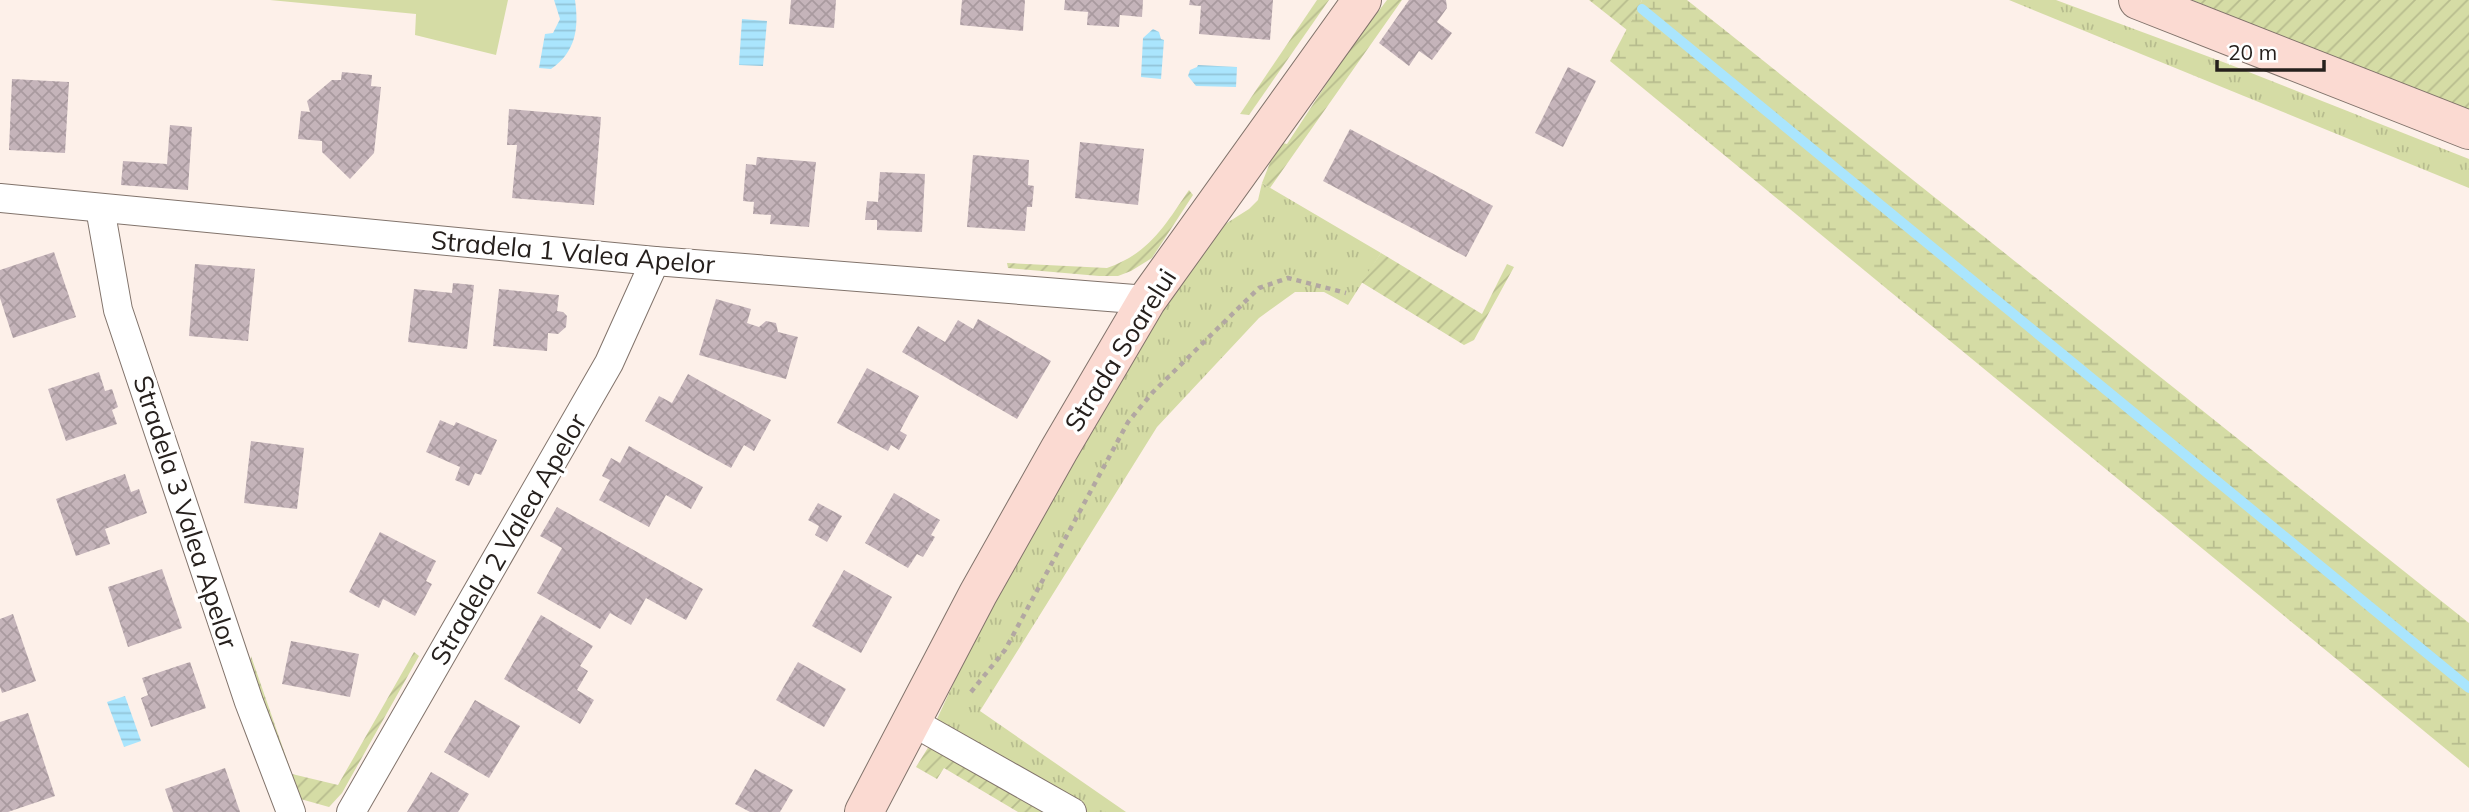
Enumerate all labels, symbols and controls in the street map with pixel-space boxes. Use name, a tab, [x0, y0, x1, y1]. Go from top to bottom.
scale bar	[2217, 28, 2324, 72]
text: 20 m	[2228, 39, 2277, 65]
street label: Stradela 1 Valea Apelor	[430, 223, 717, 281]
street label: Strada Soarelui	[1057, 263, 1183, 437]
street label: Stradela 3 Valea Apelor	[126, 371, 246, 653]
street label: Stradela 2 Valea Apelor	[422, 407, 594, 671]

